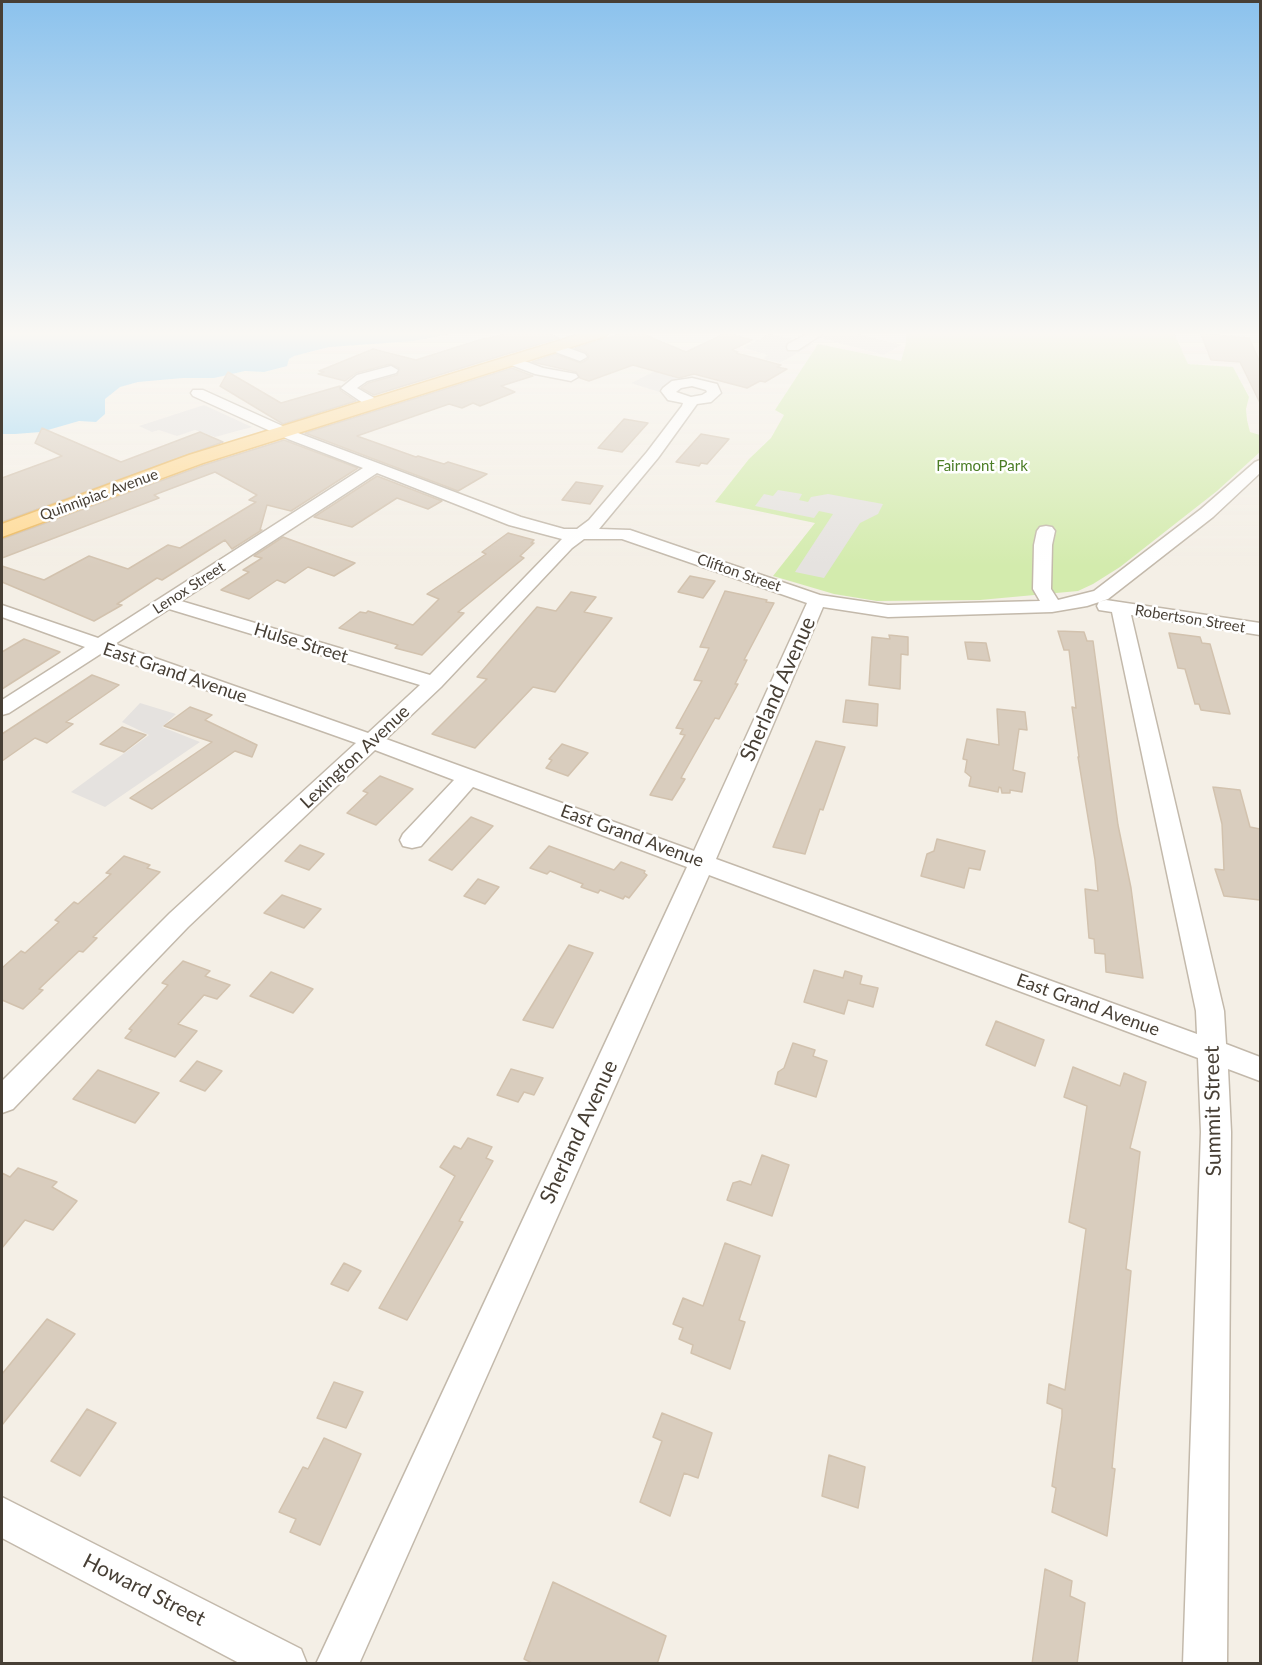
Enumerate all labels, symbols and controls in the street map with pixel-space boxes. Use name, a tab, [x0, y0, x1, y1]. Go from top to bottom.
park label: Fairmont Park	[936, 457, 1028, 475]
street label: Quinnipiac Avenue	[38, 465, 160, 525]
street label: Clifton Street	[695, 550, 783, 596]
street label: Lenox Street	[150, 558, 228, 618]
street label: Robertson Street	[1134, 601, 1246, 637]
street label: Sherland Avenue	[735, 613, 821, 765]
street label: Hulse Street	[251, 618, 351, 668]
street label: East Grand Avenue	[100, 638, 250, 708]
street label: Lexington Avenue	[296, 701, 414, 813]
street label: East Grand Avenue	[557, 800, 707, 872]
street label: East Grand Avenue	[1013, 969, 1163, 1041]
street label: Summit Street	[1199, 1045, 1227, 1177]
street label: Sherland Avenue	[535, 1056, 623, 1208]
street label: Howard Street	[79, 1548, 209, 1632]

